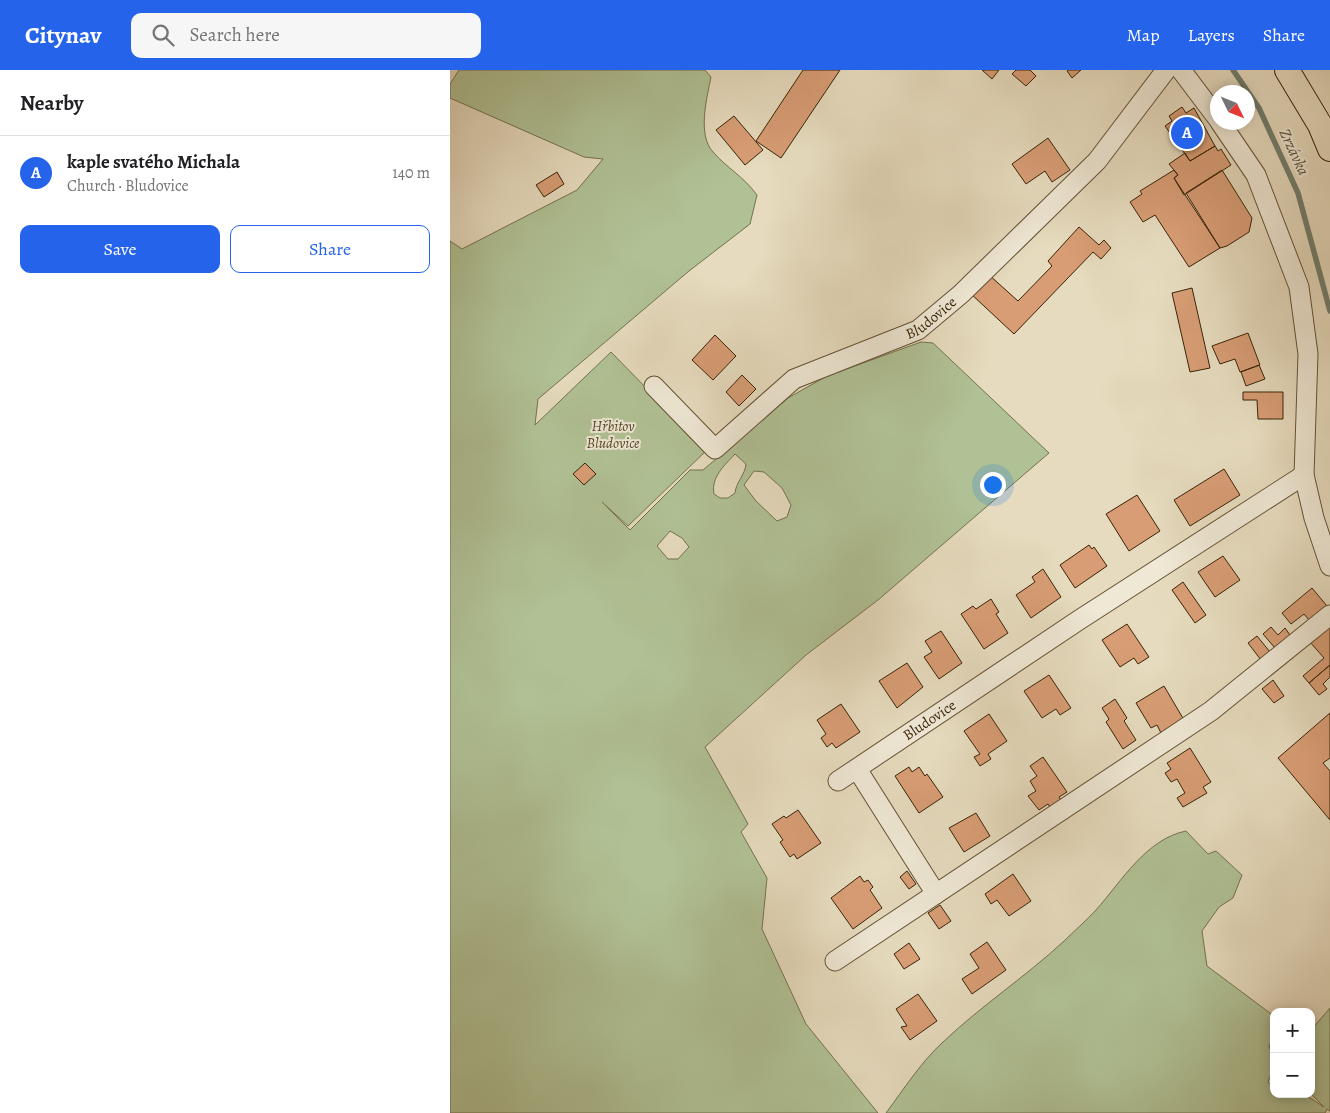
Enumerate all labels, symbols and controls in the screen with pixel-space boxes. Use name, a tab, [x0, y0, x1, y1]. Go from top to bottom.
search box	[131, 13, 481, 58]
text: Citynav	[25, 19, 101, 51]
icon: search	[149, 21, 177, 49]
text: Search here	[189, 22, 280, 48]
text: Map	[1127, 23, 1160, 47]
text: Layers	[1188, 23, 1235, 47]
text: Share	[1263, 23, 1305, 47]
north arrow	[1210, 85, 1255, 130]
text: Nearby	[20, 89, 83, 117]
pin: A	[1171, 114, 1203, 152]
water label: Zrzávka	[1274, 125, 1315, 179]
text: kaple svatého Michala	[67, 149, 240, 175]
text: A	[31, 162, 41, 184]
text: 140 m	[392, 162, 430, 184]
text: Church · Bludovice	[67, 175, 189, 197]
button: Save	[20, 225, 220, 273]
button: Share	[230, 225, 430, 273]
street label: Bludovice	[903, 292, 961, 344]
park label: Hřbitov Bludovice	[586, 416, 640, 453]
your location	[980, 472, 1006, 498]
street label: Bludovice	[899, 695, 960, 745]
map controls	[1270, 1008, 1315, 1098]
button: +	[1270, 1008, 1315, 1053]
button: −	[1270, 1053, 1315, 1098]

